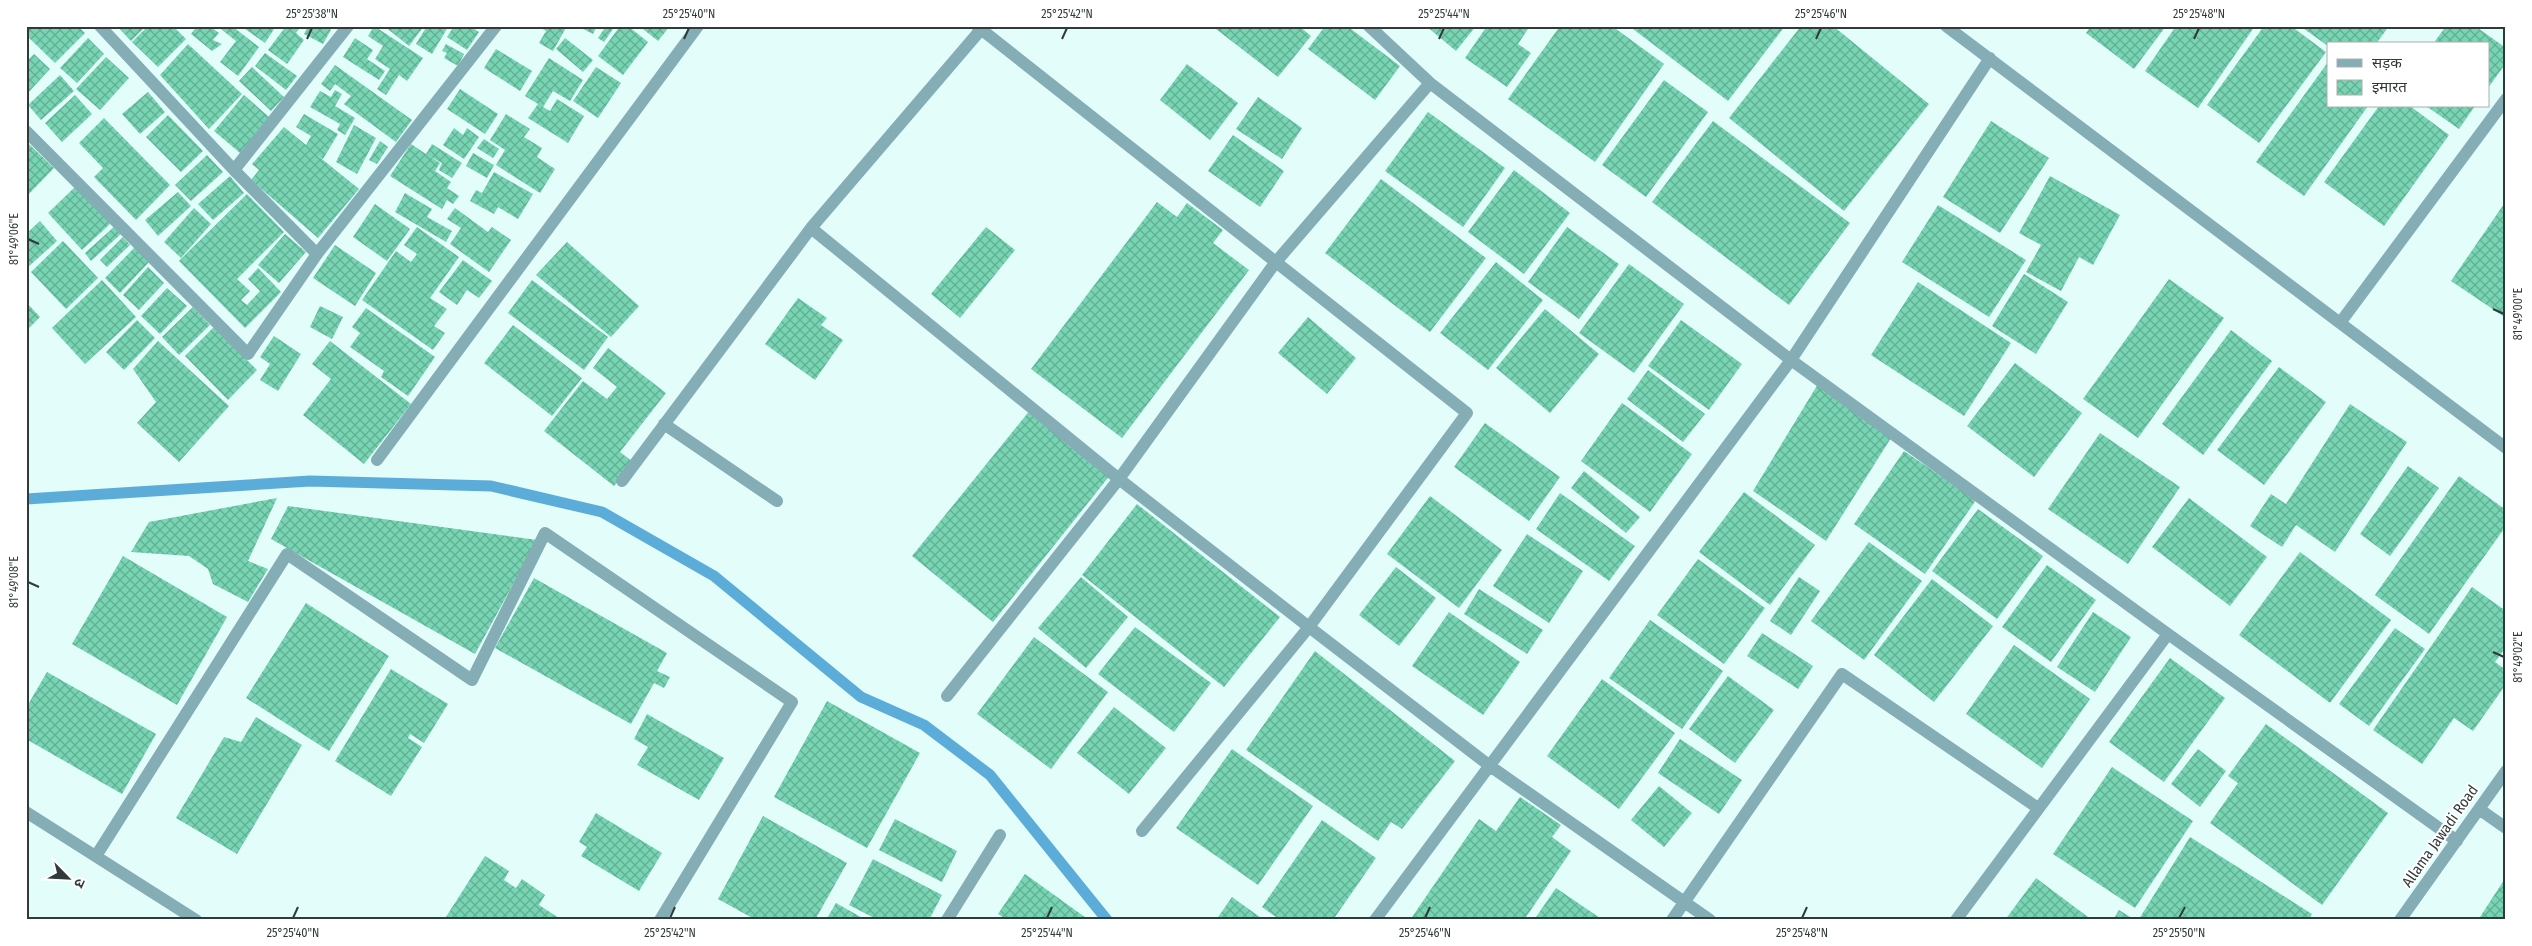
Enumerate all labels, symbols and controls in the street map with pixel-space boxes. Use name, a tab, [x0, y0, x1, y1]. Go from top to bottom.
text: 25°25'38"N	[286, 7, 338, 21]
text: 25°25'40"N	[663, 7, 715, 21]
text: 25°25'42"N	[1041, 7, 1093, 21]
text: 25°25'44"N	[1418, 7, 1470, 21]
text: 25°25'46"N	[1795, 7, 1847, 21]
text: 25°25'48"N	[2173, 7, 2225, 21]
legend	[2327, 42, 2490, 108]
text: सड़क	[2372, 54, 2402, 72]
text: इमारत	[2372, 78, 2407, 96]
text: 81°49'06"E	[7, 213, 21, 265]
text: 81°49'00"E	[2511, 287, 2525, 340]
text: 81°49'08"E	[7, 556, 21, 608]
text: 81°49'02"E	[2511, 631, 2525, 683]
street label: Allama Jawadi Road	[2398, 782, 2482, 890]
north arrow	[42, 854, 92, 904]
text: उ	[70, 876, 89, 891]
text: 25°25'40"N	[267, 926, 319, 940]
text: 25°25'42"N	[644, 926, 696, 940]
text: 25°25'44"N	[1021, 926, 1073, 940]
text: 25°25'46"N	[1399, 926, 1451, 940]
text: 25°25'48"N	[1776, 926, 1828, 940]
text: 25°25'50"N	[2153, 926, 2205, 940]

